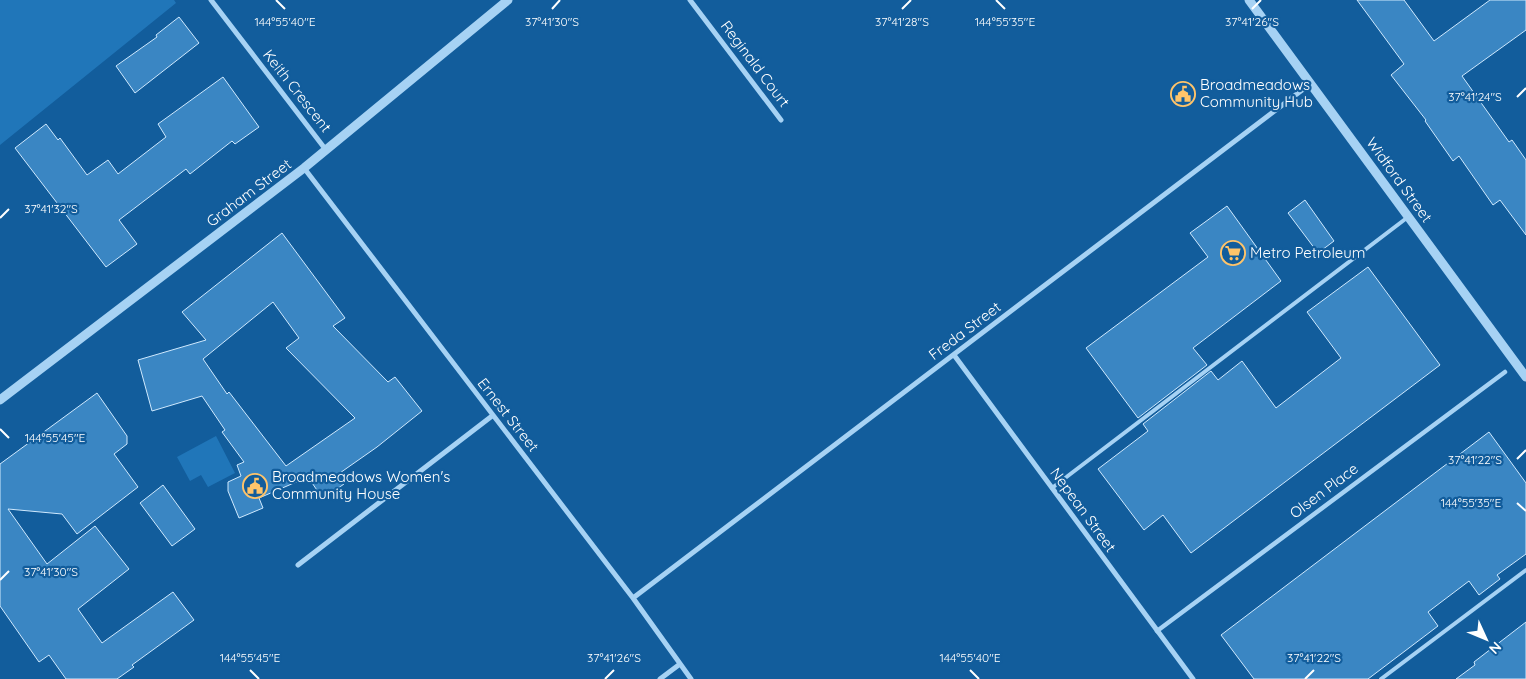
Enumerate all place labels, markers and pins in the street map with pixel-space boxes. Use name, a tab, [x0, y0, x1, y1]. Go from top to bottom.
place label: Broadmeadows Community Hub	[1200, 75, 1313, 111]
public building icon: Broadmeadows Community Hub	[1170, 81, 1196, 107]
supermarket icon: Metro Petroleum	[1220, 240, 1246, 266]
place label: Metro Petroleum	[1250, 243, 1365, 262]
place label: Broadmeadows Women's Community House	[272, 467, 450, 503]
public building icon: Broadmeadows Women's Community House	[242, 473, 268, 499]

